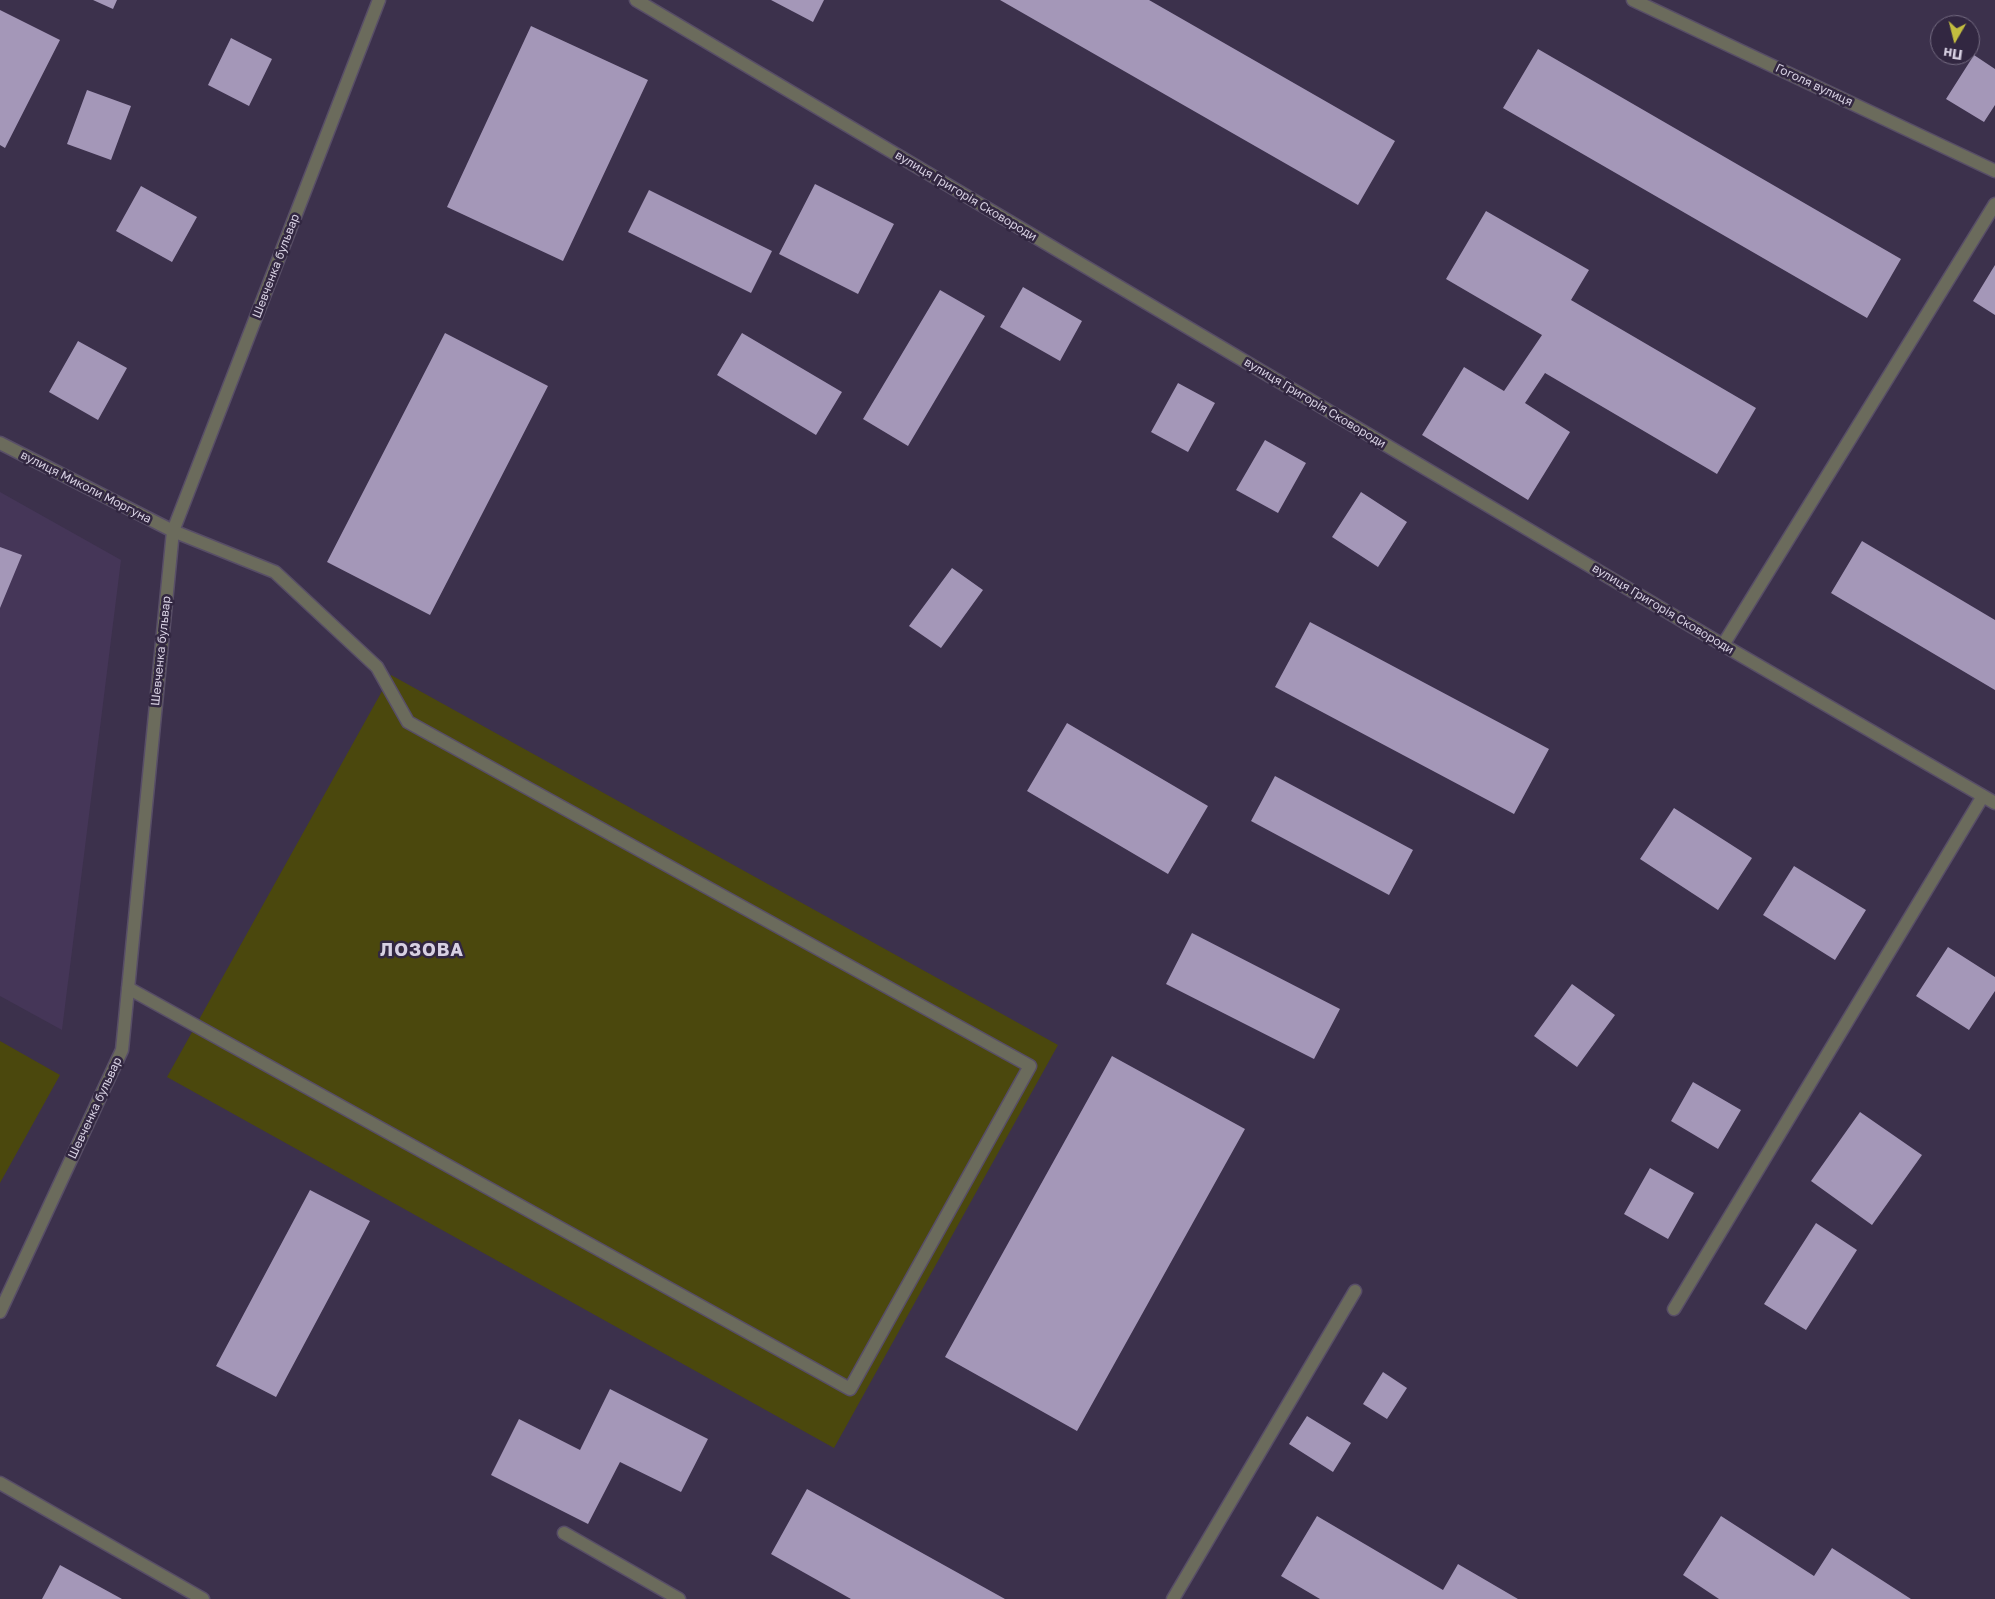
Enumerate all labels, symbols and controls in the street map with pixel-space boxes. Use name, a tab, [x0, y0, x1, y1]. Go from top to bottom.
north arrow	[1930, 15, 1980, 65]
text: Пн	[1942, 45, 1964, 64]
street label: Гоголя вулиця	[1773, 61, 1855, 109]
street label: вулиця Григорія Сковороди	[892, 148, 1040, 244]
street label: Шевченка бульвар	[249, 212, 303, 320]
street label: вулиця Григорія Сковороди	[1241, 355, 1389, 451]
street label: вулиця Миколи Моргуна	[18, 448, 154, 526]
street label: вулиця Григорія Сковороди	[1589, 561, 1737, 657]
street label: Шевченка бульвар	[148, 595, 174, 707]
district label: ЛОЗОВА	[379, 939, 465, 961]
street label: Шевченка бульвар	[65, 1055, 125, 1161]

